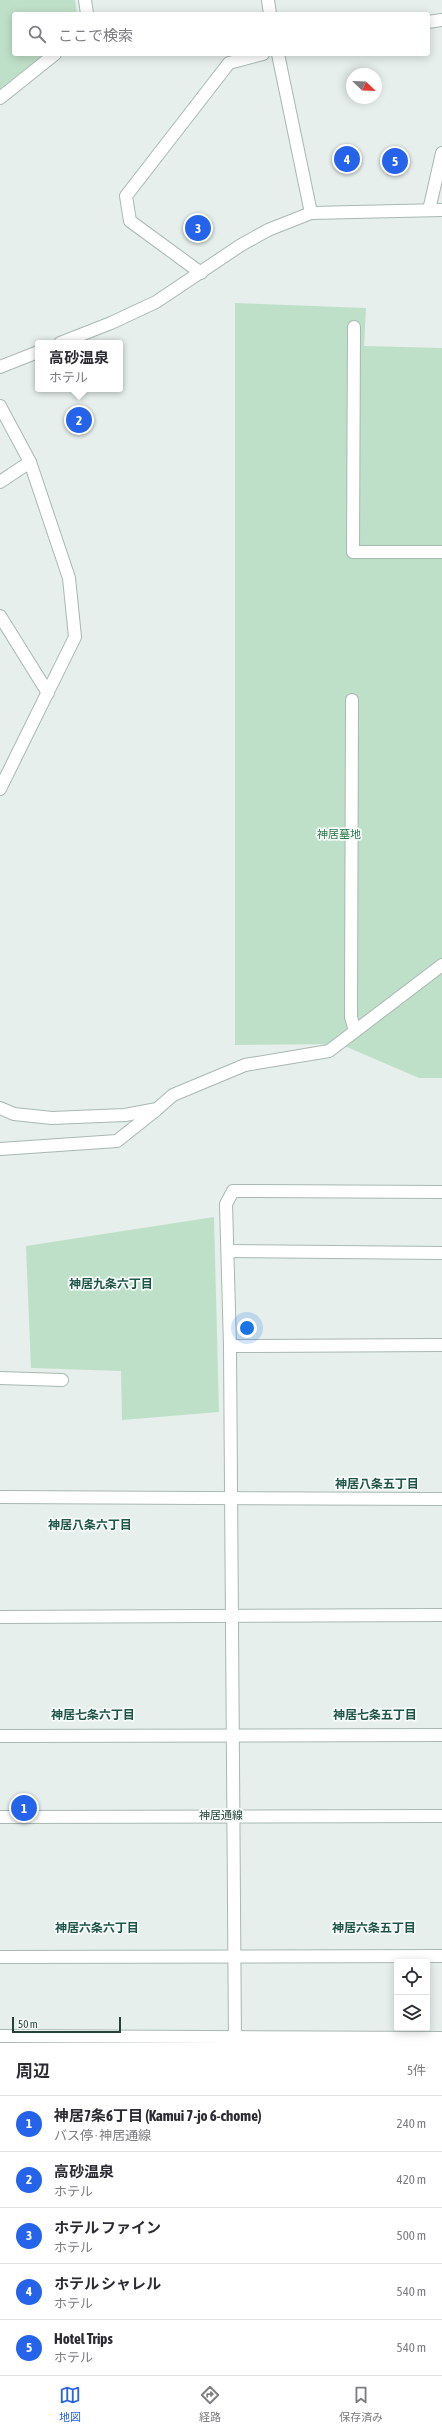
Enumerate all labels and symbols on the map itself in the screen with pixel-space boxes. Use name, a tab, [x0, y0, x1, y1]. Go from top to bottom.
north arrow	[346, 68, 382, 104]
pin: 4	[334, 144, 360, 174]
pin: 5	[382, 146, 408, 176]
pin: 3	[185, 213, 211, 243]
pin: 2	[66, 405, 92, 435]
park label: 神居墓地	[317, 828, 361, 840]
district label: 神居九条六丁目	[69, 1277, 153, 1291]
your location	[237, 1318, 257, 1338]
district label: 神居八条五丁目	[335, 1477, 419, 1491]
district label: 神居八条六丁目	[48, 1518, 132, 1532]
district label: 神居七条六丁目	[51, 1708, 135, 1722]
district label: 神居七条五丁目	[333, 1708, 417, 1722]
pin: 1	[11, 1793, 37, 1823]
street label: 神居通線	[199, 1809, 243, 1821]
district label: 神居六条六丁目	[55, 1921, 139, 1935]
district label: 神居六条五丁目	[332, 1921, 416, 1935]
scale bar	[12, 2015, 121, 2034]

